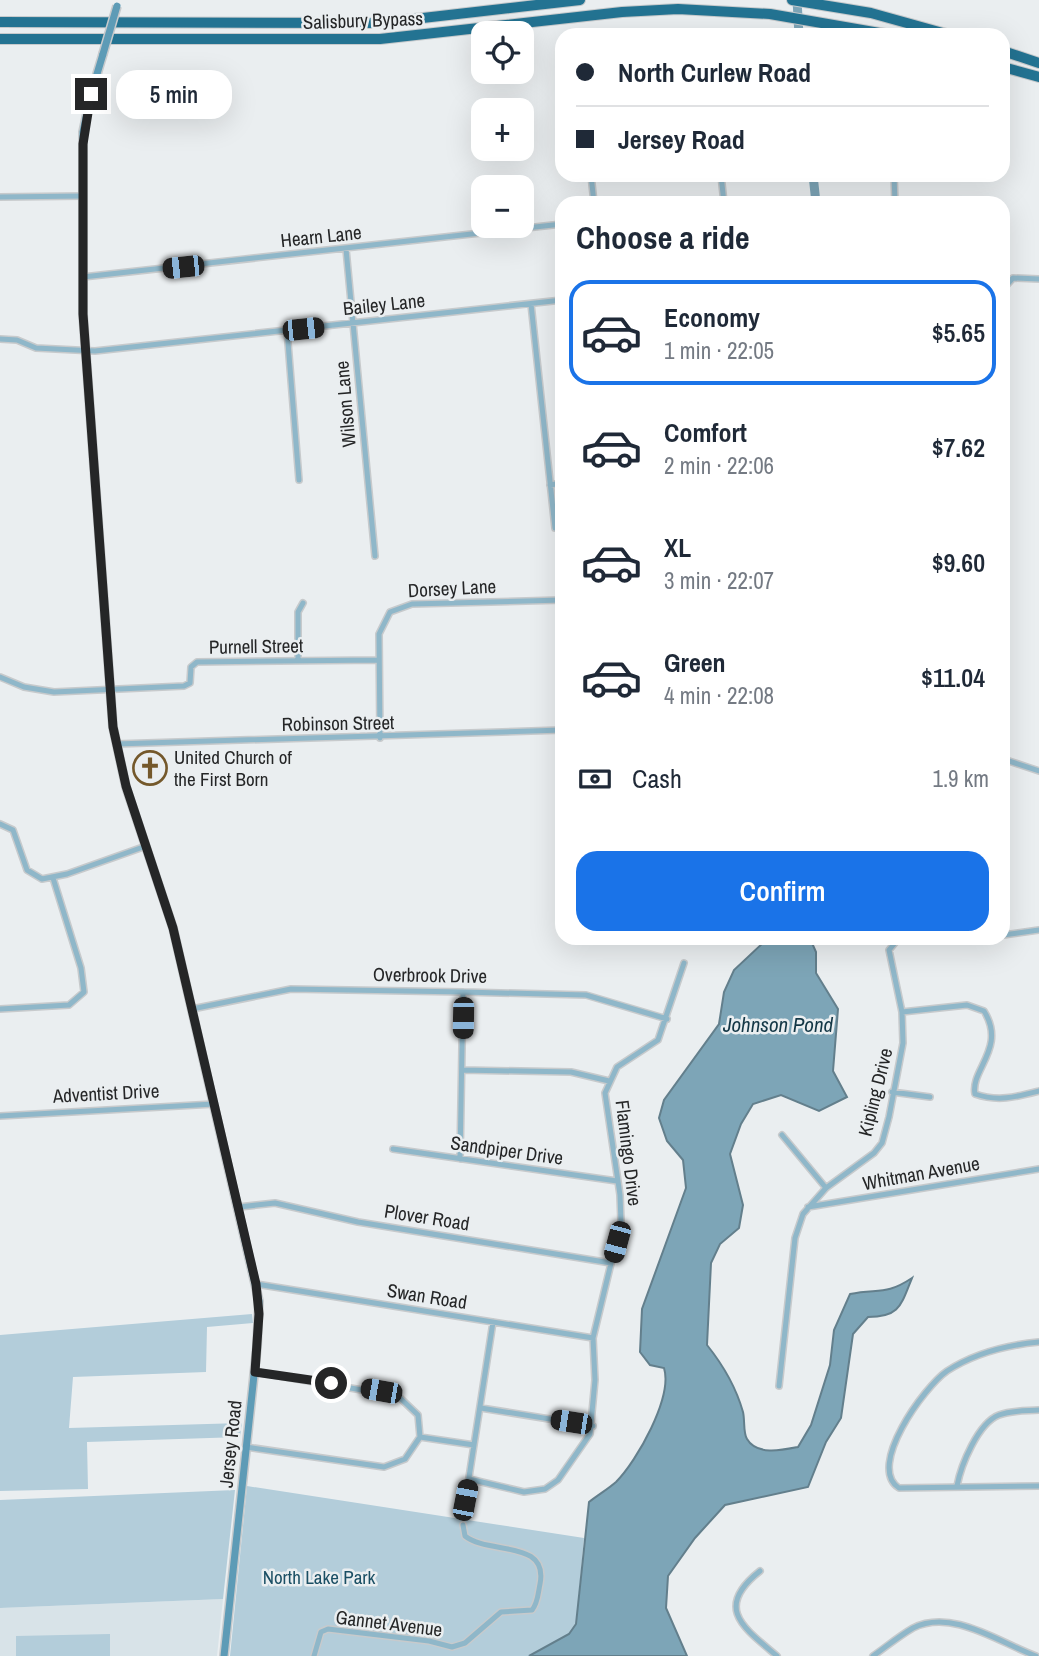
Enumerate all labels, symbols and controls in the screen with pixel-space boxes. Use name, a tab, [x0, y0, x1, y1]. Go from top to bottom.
street label: Salisbury Bypass	[302, 5, 424, 35]
map controls	[471, 21, 534, 238]
button: locate	[471, 21, 534, 84]
text: North Curlew Road	[618, 55, 811, 90]
callout: 5 min	[116, 70, 231, 119]
route end	[75, 78, 107, 110]
text: 5 min	[150, 79, 198, 110]
button: +	[471, 98, 534, 161]
text: Jersey Road	[618, 122, 745, 157]
button: −	[471, 175, 534, 238]
text: Choose a ride	[576, 216, 750, 259]
street label: Hearn Lane	[279, 219, 363, 253]
car	[162, 254, 205, 280]
street label: Bailey Lane	[342, 287, 426, 321]
text: Economy	[664, 300, 760, 335]
icon: car	[580, 301, 643, 364]
text: $5.65	[932, 315, 985, 350]
car	[282, 316, 325, 342]
text: 1 min · 22:05	[664, 335, 774, 366]
street label: Wilson Lane	[328, 360, 362, 448]
text: Comfort	[664, 415, 747, 450]
icon: car	[580, 416, 643, 479]
text: $7.62	[932, 430, 985, 465]
text: 2 min · 22:06	[664, 450, 774, 481]
text: XL	[664, 530, 691, 565]
icon: car	[580, 531, 643, 594]
text: $9.60	[932, 545, 985, 580]
text: 3 min · 22:07	[664, 565, 774, 596]
street label: Dorsey Lane	[407, 573, 497, 603]
street label: Purnell Street	[209, 632, 304, 660]
text: Green	[664, 645, 726, 680]
icon: car	[580, 646, 643, 709]
text: $11.04	[921, 660, 985, 695]
text: 4 min · 22:08	[664, 680, 774, 711]
street label: Robinson Street	[281, 709, 395, 737]
place label: United Church of the First Born	[174, 744, 292, 792]
church icon: United Church of the First Born	[131, 749, 169, 787]
icon: cash	[576, 760, 614, 798]
text: Cash	[632, 761, 682, 796]
text: 1.9 km	[932, 763, 989, 794]
button: Confirm	[576, 851, 989, 931]
street label: Overbrook Drive	[373, 961, 487, 989]
car	[453, 997, 474, 1039]
water label: Johnson Pond	[722, 1010, 833, 1039]
street label: Kipling Drive	[851, 1045, 899, 1139]
street label: Adventist Drive	[51, 1077, 160, 1109]
street label: Flamingo Drive	[610, 1099, 648, 1207]
street label: Sandpiper Drive	[449, 1129, 565, 1171]
street label: Whitman Avenue	[860, 1150, 982, 1196]
street label: Plover Road	[383, 1197, 471, 1237]
car	[602, 1219, 633, 1265]
street label: Swan Road	[385, 1277, 469, 1315]
route start	[315, 1367, 347, 1399]
car	[359, 1377, 404, 1405]
street label: Jersey Road	[212, 1399, 248, 1489]
car	[549, 1408, 594, 1436]
car	[451, 1477, 480, 1523]
park label: North Lake Park	[263, 1564, 375, 1590]
street label: Gannet Avenue	[334, 1604, 444, 1642]

